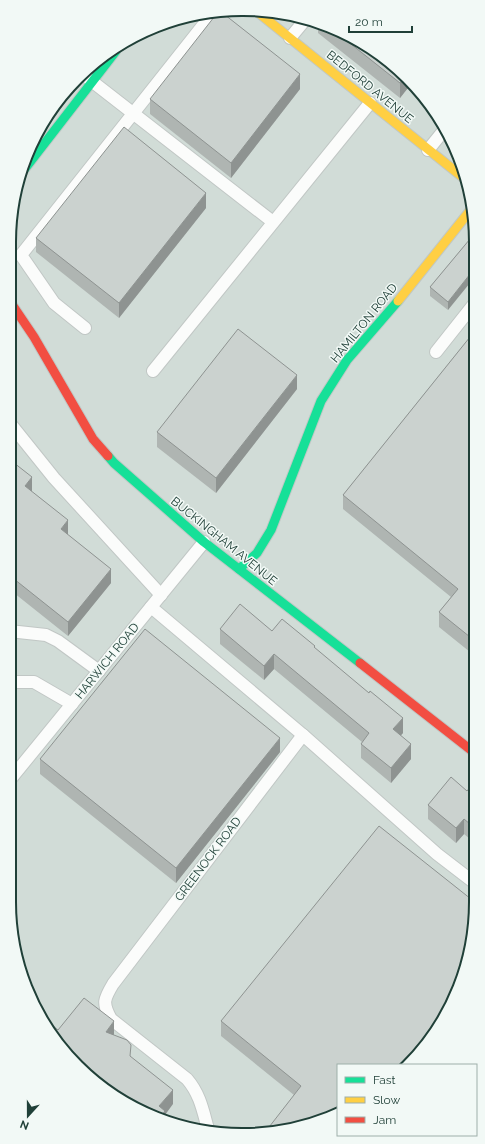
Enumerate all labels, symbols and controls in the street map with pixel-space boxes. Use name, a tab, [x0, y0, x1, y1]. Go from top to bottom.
scale bar	[349, 8, 412, 34]
text: 20 m	[355, 15, 383, 29]
street label: BEDFORD AVENUE	[324, 48, 416, 126]
street label: HAMILTON ROAD	[328, 280, 400, 365]
street label: BUCKINGHAM AVENUE	[168, 494, 280, 588]
street label: HARWICH ROAD	[72, 620, 142, 702]
street label: GREENOCK ROAD	[172, 814, 244, 904]
legend	[337, 1064, 477, 1136]
text: Fast	[373, 1073, 396, 1087]
text: Slow	[373, 1093, 400, 1107]
north arrow	[8, 1096, 48, 1136]
text: Jam	[373, 1113, 396, 1127]
text: N	[18, 1117, 31, 1132]

